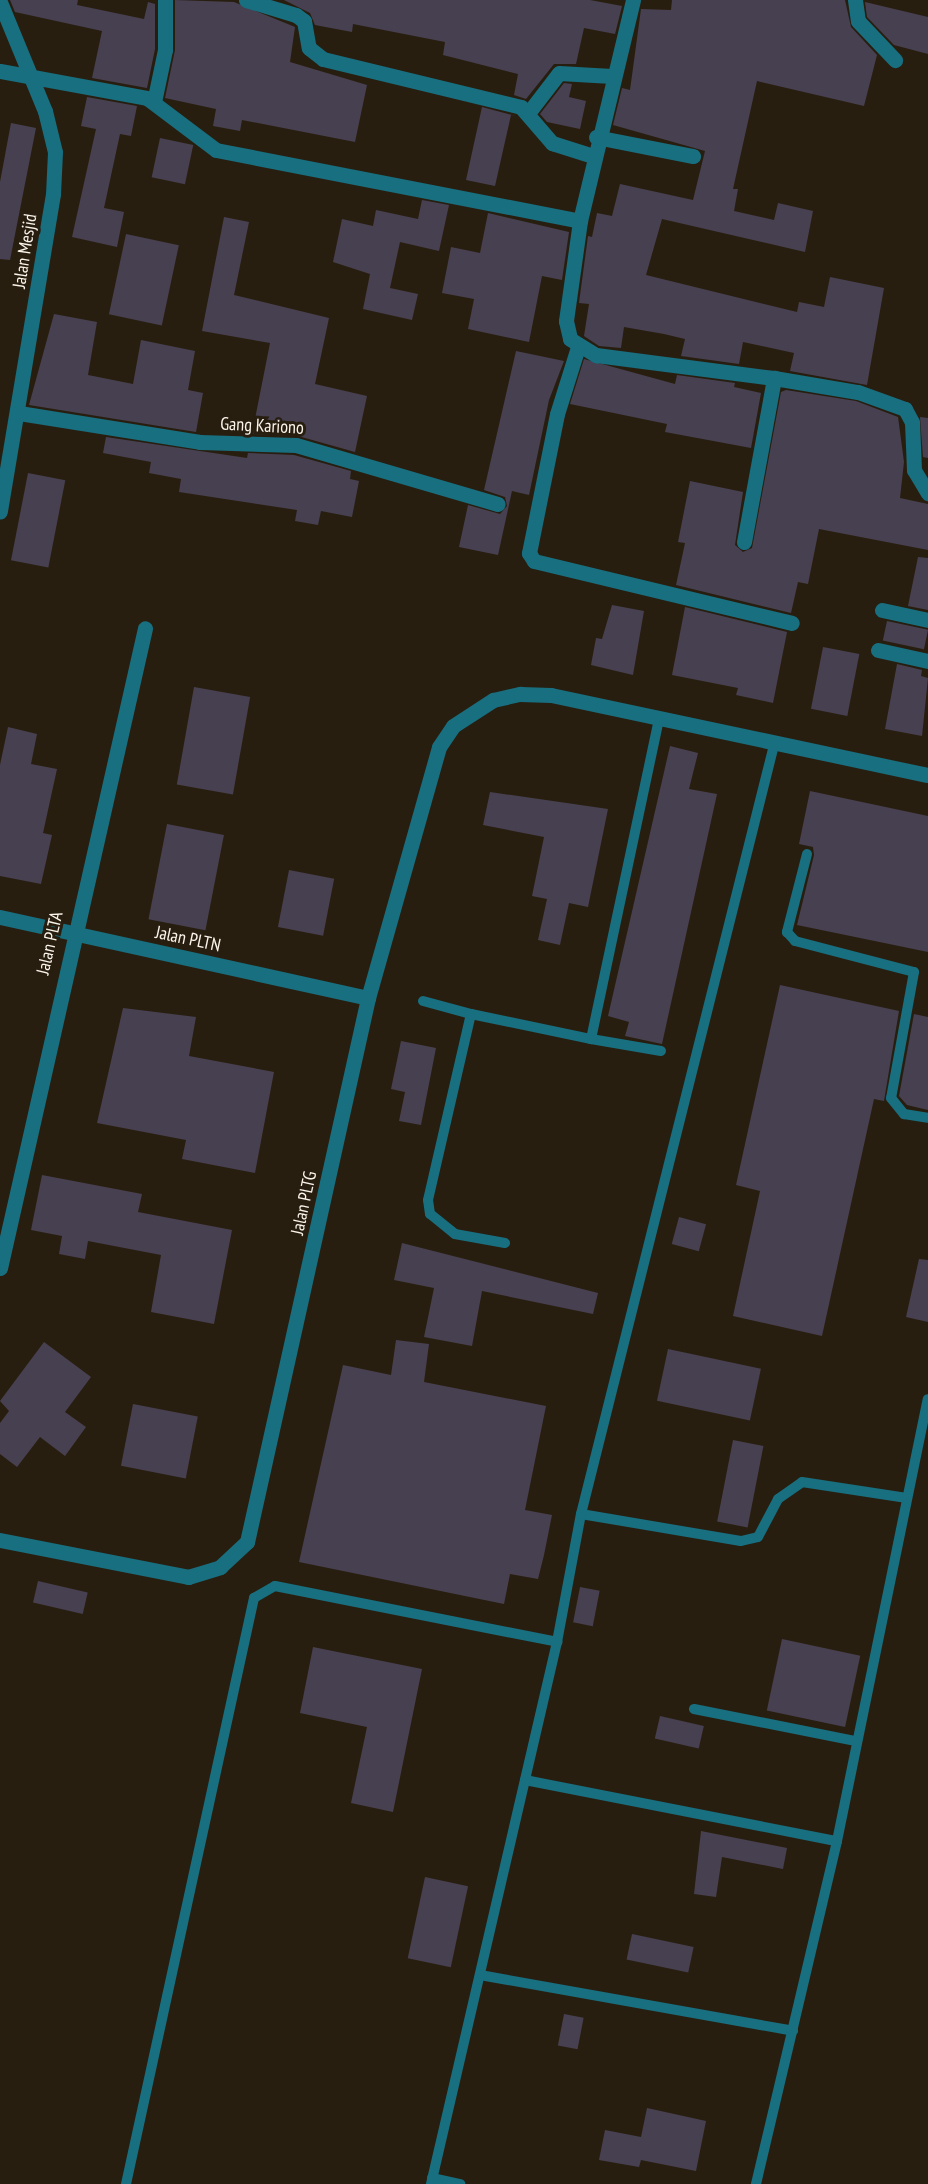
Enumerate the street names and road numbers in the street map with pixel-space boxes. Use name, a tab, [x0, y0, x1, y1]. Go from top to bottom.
street label: Jalan Mesjid	[8, 212, 42, 290]
street label: Gang Kariono	[220, 413, 304, 439]
street label: Jalan PLTA	[32, 909, 68, 977]
street label: Jalan PLTN	[153, 922, 223, 956]
street label: Jalan PLTG	[287, 1169, 321, 1237]

